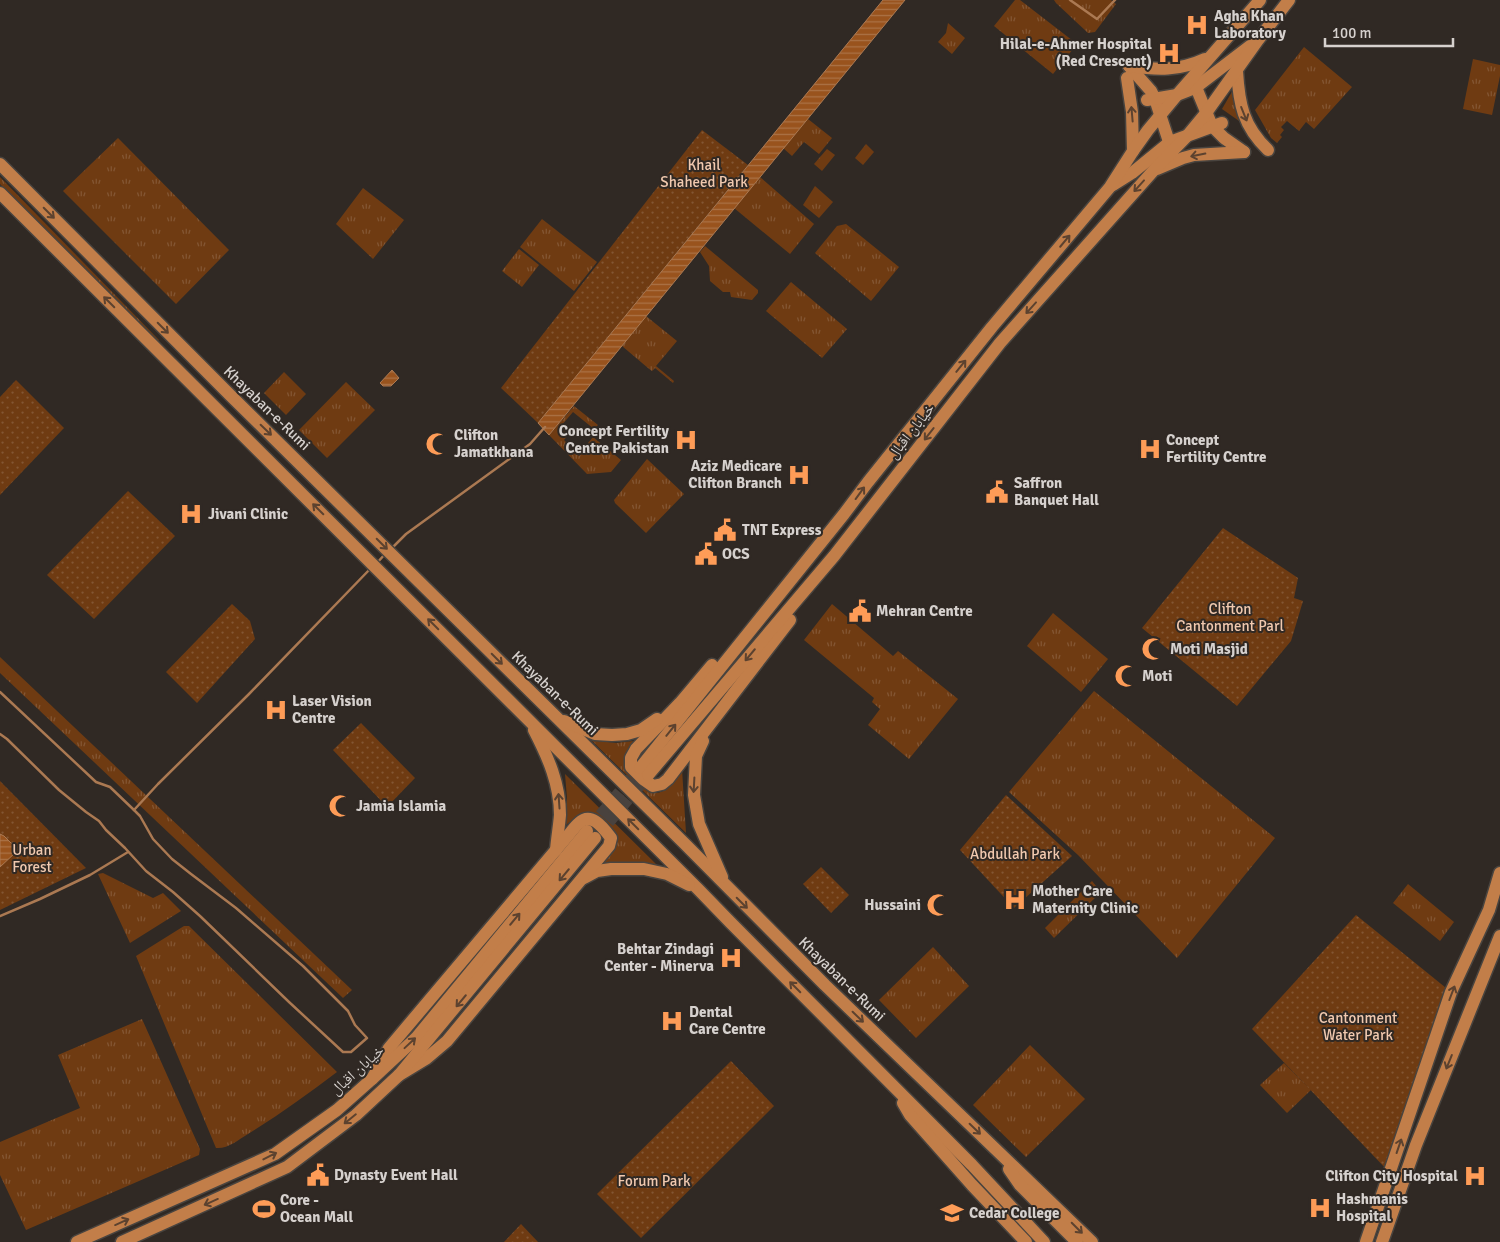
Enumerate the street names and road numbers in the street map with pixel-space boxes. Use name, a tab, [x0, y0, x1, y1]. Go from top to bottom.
street label: Khayaban-e-Rumi	[220, 362, 314, 454]
street label: خیابان اقبال	[884, 399, 939, 463]
street label: Khayaban-e-Rumi	[508, 647, 602, 739]
street label: Khayaban-e-Rumi	[795, 933, 889, 1025]
street label: خیابان اقبال	[327, 1041, 388, 1099]

